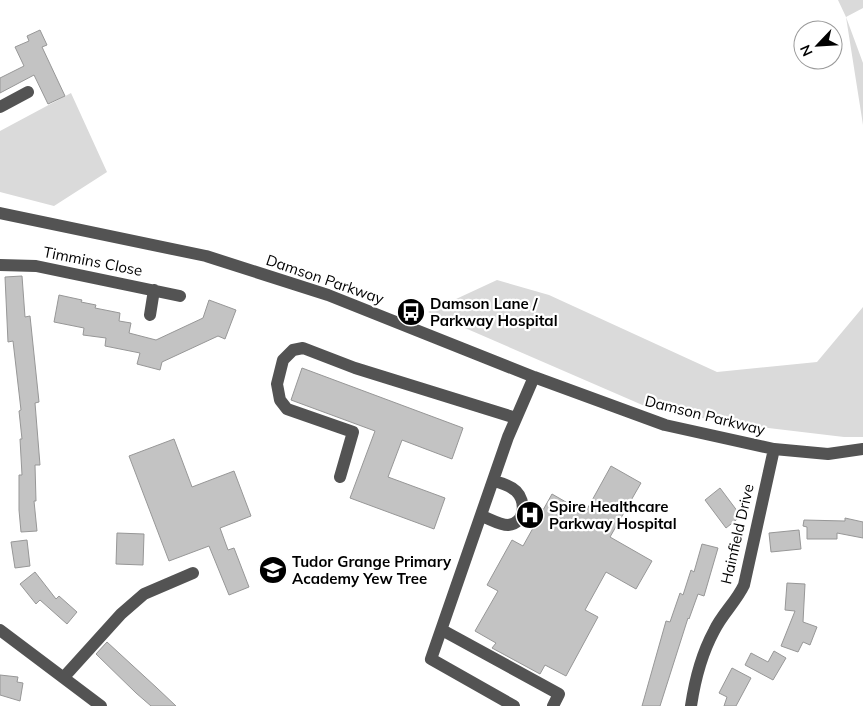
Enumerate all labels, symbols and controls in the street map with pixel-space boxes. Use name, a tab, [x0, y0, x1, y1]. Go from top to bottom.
north arrow	[793, 20, 843, 70]
text: N	[796, 42, 817, 59]
street label: Timmins Close	[42, 242, 144, 280]
street label: Damson Parkway	[264, 250, 386, 308]
place label: Damson Lane / Parkway Hospital	[430, 294, 558, 330]
bus stop icon: Damson Lane / Parkway Hospital	[396, 297, 426, 327]
street label: Damson Parkway	[643, 391, 767, 439]
street label: Hainfield Drive	[716, 482, 758, 586]
place label: Spire Healthcare Parkway Hospital	[549, 497, 677, 533]
hospital icon: Spire Healthcare Parkway Hospital	[515, 500, 545, 530]
place label: Tudor Grange Primary Academy Yew Tree	[292, 552, 452, 588]
school or university icon: Tudor Grange Primary Academy Yew Tree	[258, 555, 288, 585]

